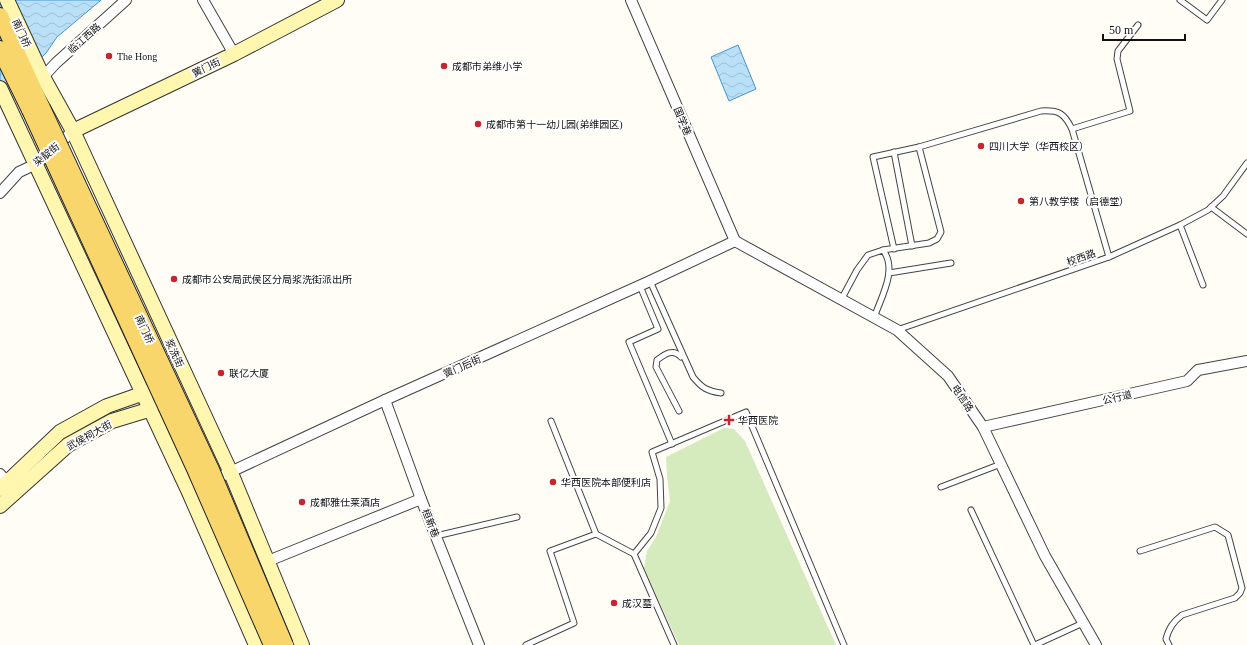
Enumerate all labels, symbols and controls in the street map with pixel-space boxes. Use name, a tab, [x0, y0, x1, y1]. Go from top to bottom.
scale bar	[1103, 16, 1185, 42]
street label: 南门桥	[10, 17, 33, 49]
street label: 临江西路	[66, 21, 103, 56]
text: 50 m	[1109, 23, 1134, 37]
marker: The Hong	[104, 51, 114, 61]
place label: The Hong	[117, 51, 157, 62]
street label: 黉门街	[190, 56, 222, 79]
marker: 成都市弟维小学	[439, 61, 449, 71]
place label: 成都市弟维小学	[452, 61, 522, 72]
street label: 国学巷	[672, 105, 693, 137]
marker: 成都市第十一幼儿园(弟维园区)	[473, 119, 483, 129]
place label: 成都市第十一幼儿园(弟维园区)	[486, 119, 623, 131]
street label: 染靛街	[31, 141, 61, 168]
marker: 四川大学（华西校区）	[976, 141, 986, 151]
place label: 四川大学（华西校区）	[989, 141, 1089, 152]
marker: 第八教学楼（启德堂）	[1016, 196, 1026, 206]
place label: 第八教学楼（启德堂）	[1029, 196, 1129, 207]
street label: 校西路	[1065, 247, 1097, 268]
marker: 成都市公安局武侯区分局浆洗街派出所	[169, 274, 179, 284]
place label: 成都市公安局武侯区分局浆洗街派出所	[182, 274, 352, 285]
street label: 南门桥	[133, 313, 156, 345]
street label: 浆洗街	[163, 337, 186, 369]
street label: 黉门后街	[442, 353, 483, 380]
marker: 联亿大厦	[216, 368, 226, 378]
place label: 联亿大厦	[229, 368, 269, 379]
street label: 电信路	[950, 383, 976, 414]
street label: 公行道	[1101, 389, 1133, 406]
marker: 华西医院	[723, 414, 735, 426]
place label: 华西医院	[738, 415, 778, 426]
street label: 武侯祠大街	[65, 419, 114, 452]
marker: 华西医院本部便利店	[548, 477, 558, 487]
place label: 华西医院本部便利店	[561, 477, 651, 488]
marker: 成都雅仕莱酒店	[297, 497, 307, 507]
place label: 成都雅仕莱酒店	[310, 497, 380, 508]
street label: 桓新巷	[420, 507, 441, 539]
marker: 成汉墓	[609, 598, 619, 608]
place label: 成汉墓	[622, 598, 652, 609]

